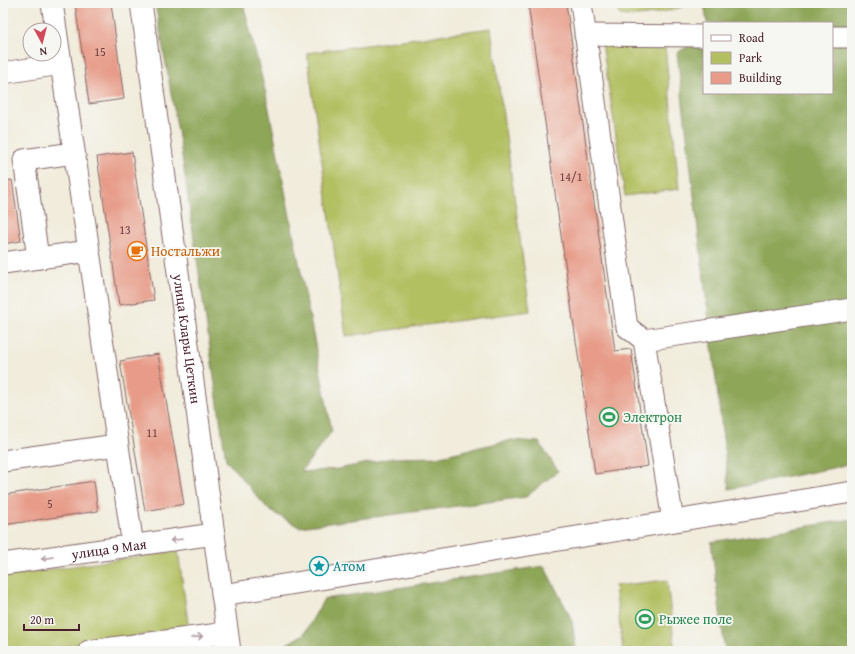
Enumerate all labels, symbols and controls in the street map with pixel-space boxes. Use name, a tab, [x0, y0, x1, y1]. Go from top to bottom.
north arrow	[22, 22, 62, 62]
legend	[703, 22, 833, 94]
text: Road	[739, 29, 765, 46]
house number: 15	[94, 43, 106, 60]
text: N	[38, 44, 48, 60]
text: Park	[739, 49, 763, 66]
text: Building	[739, 69, 782, 86]
house number: 14/1	[560, 168, 583, 185]
house number: 13	[119, 221, 131, 238]
cafe icon: Ностальжи	[126, 240, 148, 262]
place label: Ностальжи	[151, 241, 220, 261]
street label: улица Клары Цеткин	[168, 272, 206, 405]
sports icon: Электрон	[598, 406, 620, 428]
place label: Электрон	[623, 407, 682, 427]
house number: 11	[146, 424, 158, 441]
house number: 5	[47, 495, 53, 512]
street label: улица 9 Мая	[69, 534, 148, 564]
one-way arrow	[170, 536, 183, 544]
one-way arrow	[41, 554, 54, 562]
place icon: Атом	[308, 555, 330, 577]
place label: Атом	[333, 556, 365, 576]
scale bar	[24, 606, 79, 632]
sports icon: Рыжее поле	[634, 608, 656, 630]
place label: Рыжее поле	[659, 609, 733, 629]
text: 20 m	[30, 611, 54, 628]
one-way arrow	[190, 633, 203, 640]

